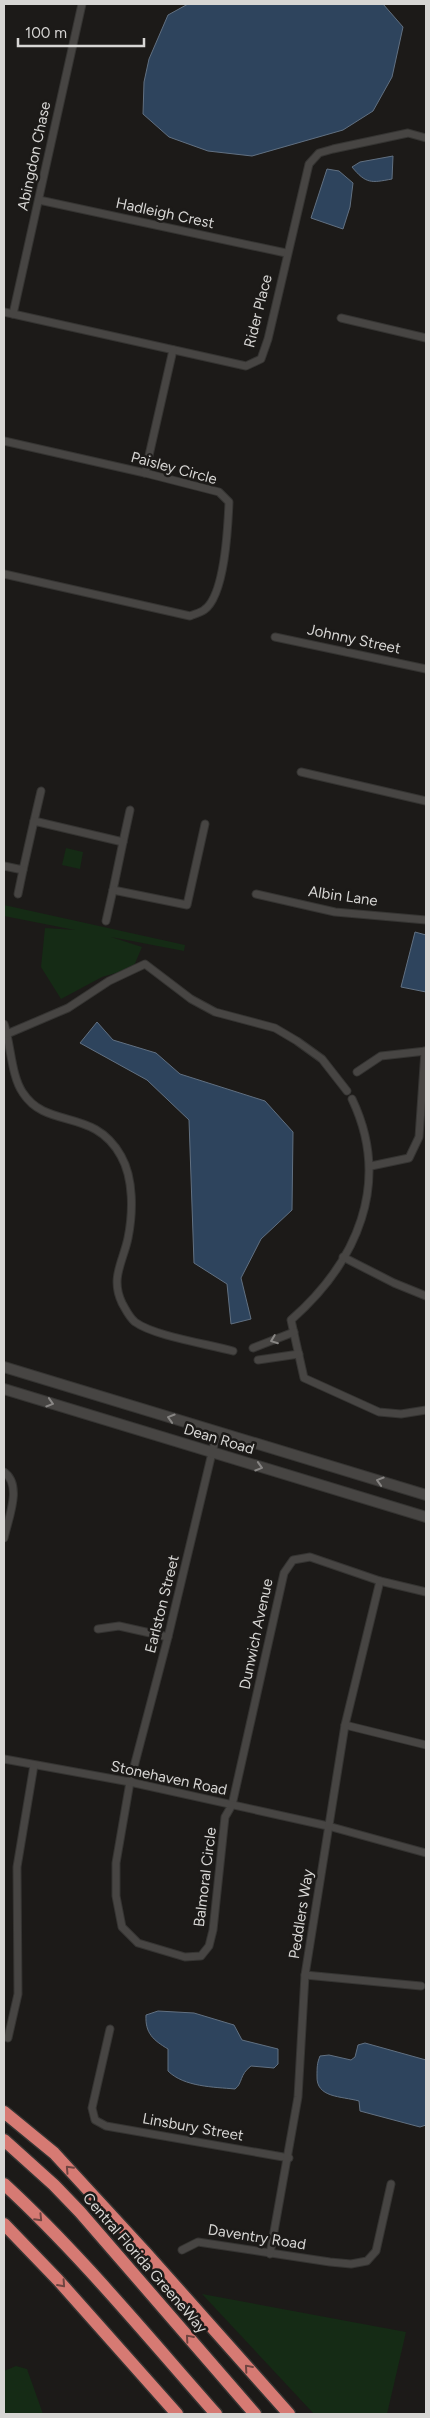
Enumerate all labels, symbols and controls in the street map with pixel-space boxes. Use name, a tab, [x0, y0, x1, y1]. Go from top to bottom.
scale bar	[18, 15, 144, 47]
text: 100 m	[25, 24, 67, 42]
street label: Abingdon Chase	[14, 100, 54, 212]
street label: Hadleigh Crest	[114, 194, 216, 232]
street label: Rider Place	[240, 273, 276, 349]
street label: Paisley Circle	[129, 448, 219, 488]
street label: Johnny Street	[306, 620, 403, 658]
street label: Albin Lane	[307, 882, 379, 910]
one-way arrow	[270, 1334, 278, 1344]
one-way arrow	[46, 1398, 54, 1408]
one-way arrow	[167, 1413, 175, 1423]
street label: Dean Road	[182, 1420, 256, 1458]
one-way arrow	[255, 1461, 263, 1471]
one-way arrow	[376, 1477, 384, 1487]
street label: Earlston Street	[141, 1553, 183, 1655]
street label: Dunwich Avenue	[235, 1577, 277, 1691]
street label: Stonehaven Road	[109, 1757, 229, 1799]
street label: Balmoral Circle	[190, 1826, 220, 1928]
street label: Peddlers Way	[285, 1868, 317, 1960]
street label: Linsbury Street	[141, 2109, 245, 2145]
one-way arrow	[66, 2166, 75, 2175]
street label: Central Florida GreeneWay	[79, 2189, 211, 2337]
one-way arrow	[33, 2212, 42, 2221]
street label: Daventry Road	[207, 2220, 307, 2254]
one-way arrow	[56, 2279, 65, 2288]
one-way arrow	[186, 2334, 195, 2343]
one-way arrow	[245, 2365, 254, 2374]

